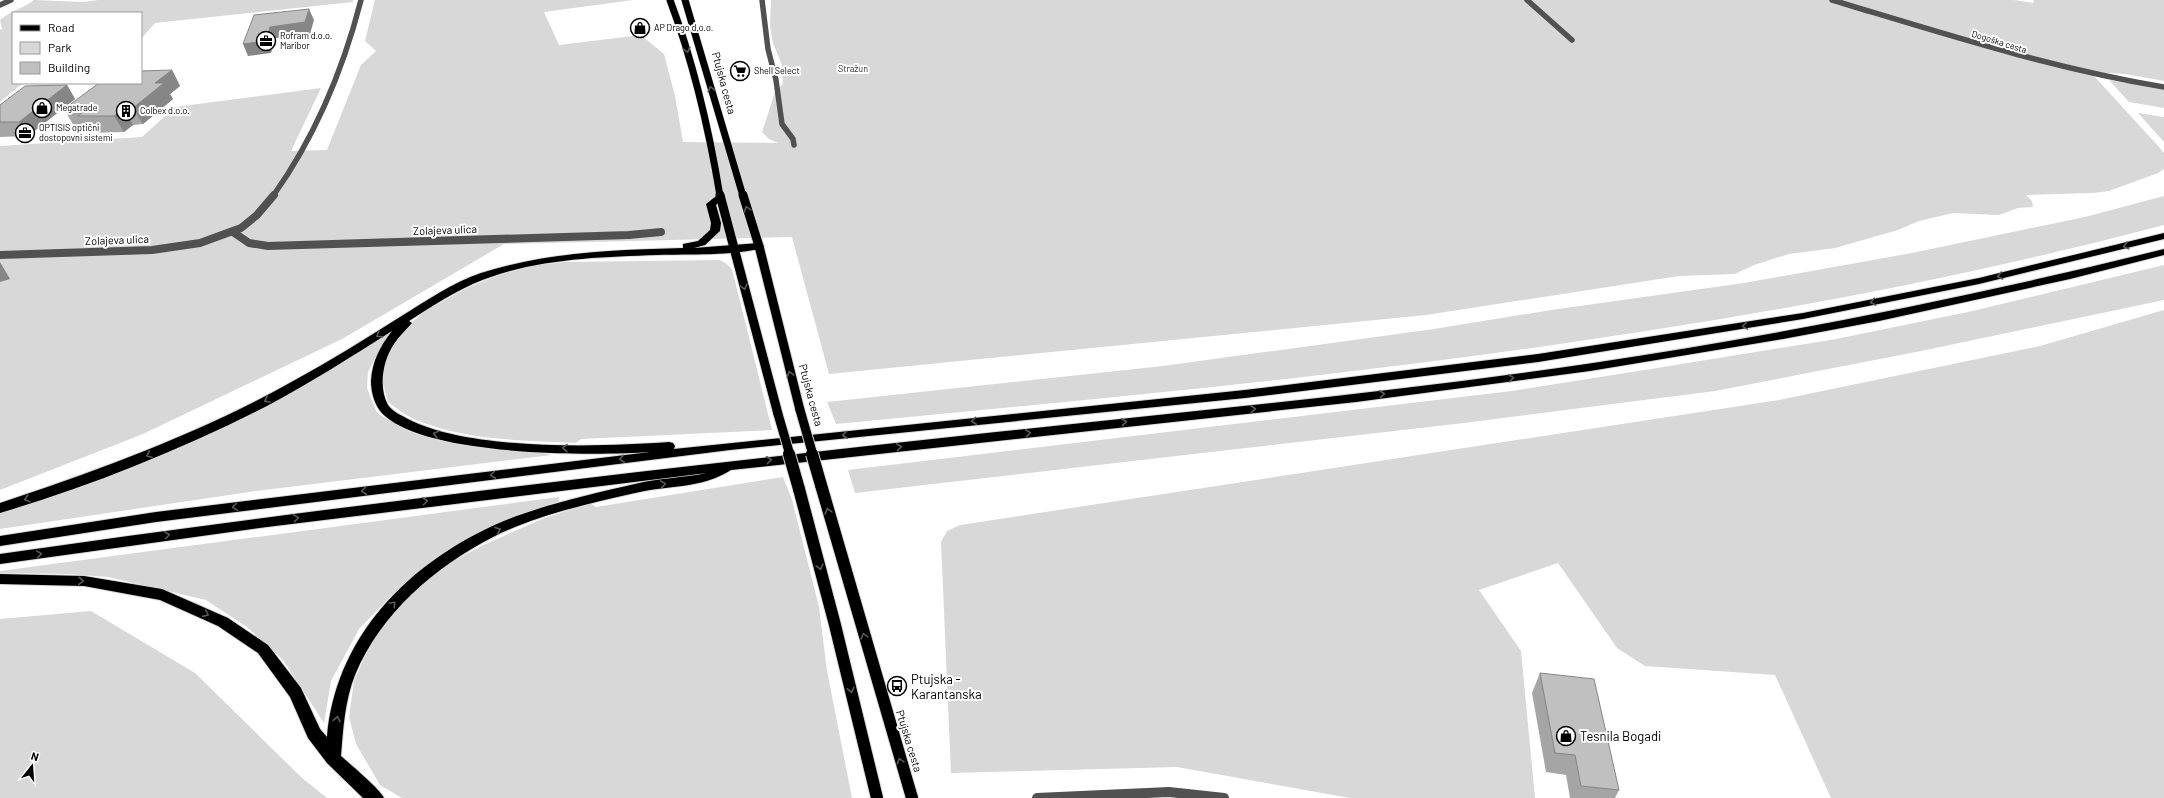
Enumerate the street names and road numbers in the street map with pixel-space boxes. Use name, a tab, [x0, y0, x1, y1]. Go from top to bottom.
street label: Dogoška cesta	[1970, 28, 2028, 55]
street label: Ptujska cesta	[710, 50, 739, 115]
street label: Zolajeva ulica	[413, 222, 477, 237]
street label: Zolajeva ulica	[85, 232, 149, 247]
street label: Ptujska cesta	[797, 362, 826, 427]
street label: Ptujska cesta	[894, 708, 925, 773]

